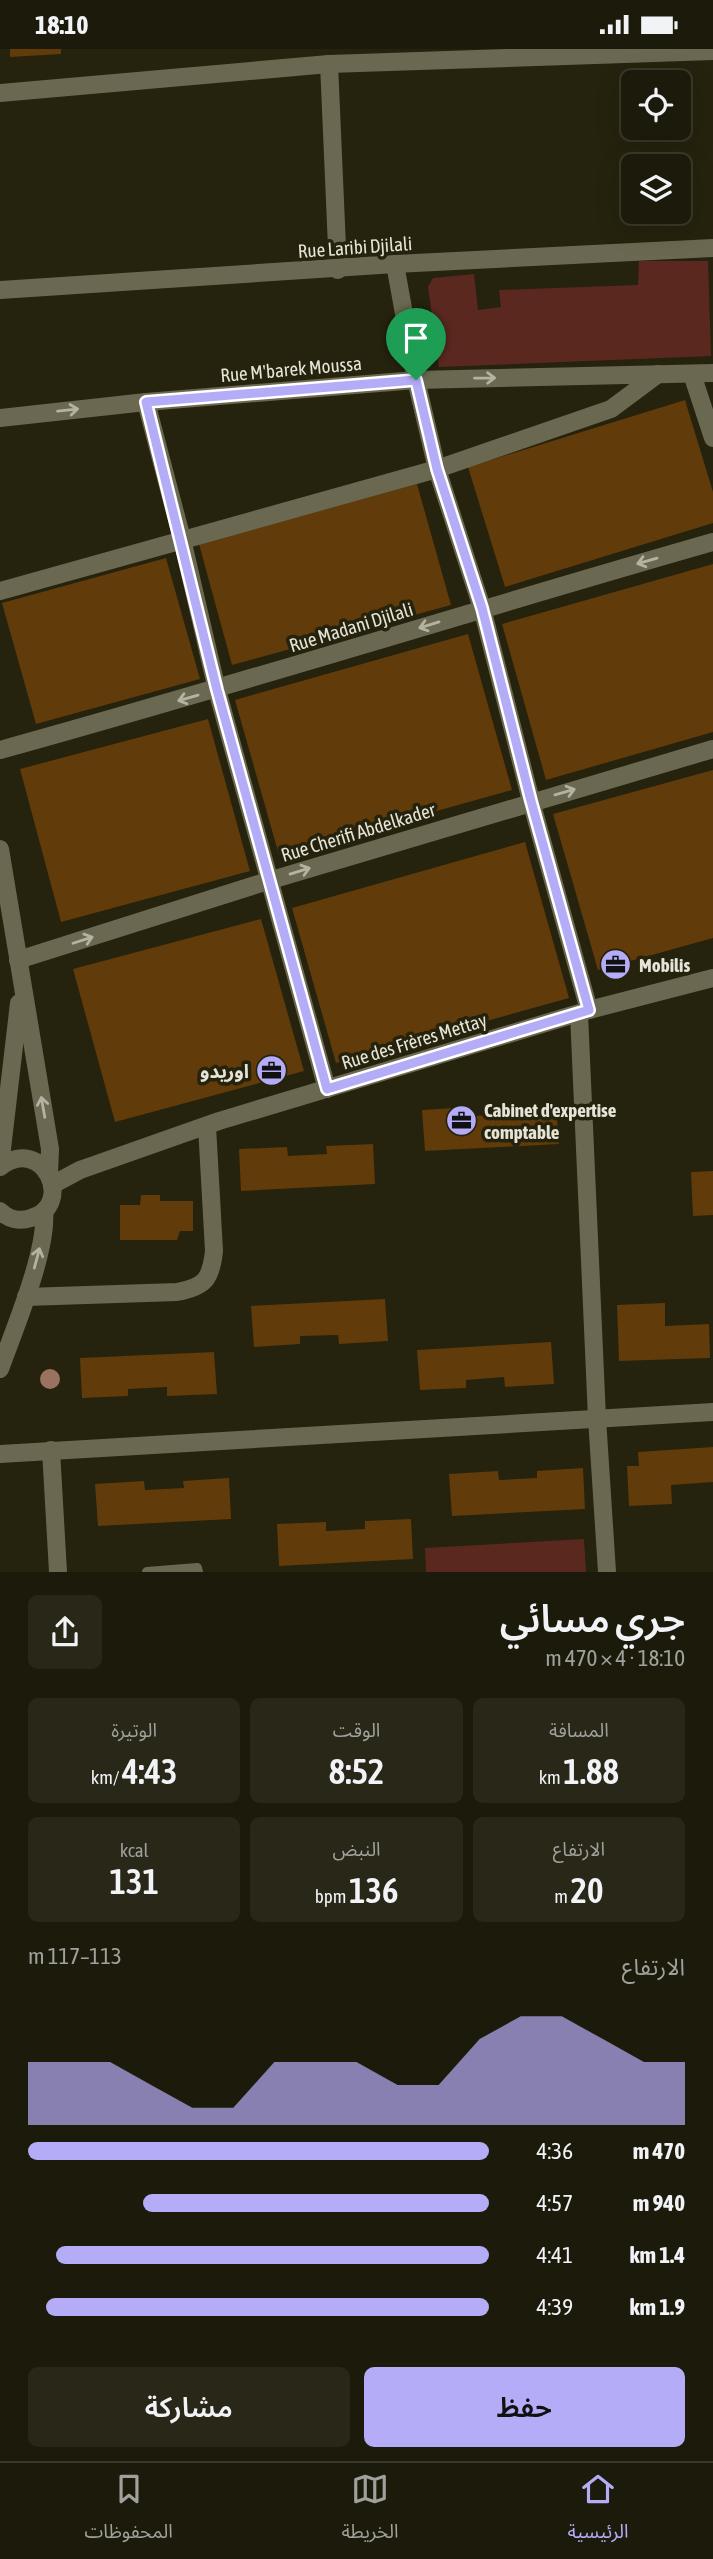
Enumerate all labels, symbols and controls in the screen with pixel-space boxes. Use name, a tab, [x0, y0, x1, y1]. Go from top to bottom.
text: 18:10	[35, 10, 89, 40]
map controls	[621, 70, 691, 224]
button: locate	[621, 70, 691, 140]
button: layers	[621, 154, 691, 224]
street label: Rue Laribi Djilali	[297, 232, 413, 262]
pin	[386, 308, 446, 380]
icon: arrive	[397, 319, 435, 357]
street label: Rue M'barek Moussa	[219, 352, 363, 386]
one-way arrow	[473, 372, 496, 385]
one-way arrow	[56, 404, 79, 417]
one-way arrow	[637, 555, 659, 568]
street label: Rue Madani Djilali	[287, 598, 415, 656]
one-way arrow	[418, 619, 440, 632]
one-way arrow	[177, 692, 200, 705]
one-way arrow	[553, 784, 575, 797]
street label: Rue Cherifi Abdelkader	[278, 798, 438, 866]
one-way arrow	[289, 864, 311, 877]
one-way arrow	[72, 932, 94, 945]
office icon: Mobilis	[599, 948, 633, 982]
place label: Mobilis	[639, 954, 690, 976]
street label: Rue des Frères Mettay	[339, 1008, 490, 1074]
office icon: اوريدو	[255, 1054, 289, 1088]
place label: اوريدو	[200, 1060, 249, 1083]
one-way arrow	[36, 1096, 49, 1119]
place label: Cabinet d'expertise comptable	[484, 1099, 617, 1143]
office icon: Cabinet d'expertise comptable	[444, 1104, 478, 1138]
one-way arrow	[31, 1247, 44, 1269]
button: share	[28, 1595, 102, 1669]
text: جري مسائي	[500, 1597, 685, 1640]
text: 18:10 · 4 × 470 m	[545, 1645, 685, 1671]
text: الوتيرة	[111, 1719, 157, 1741]
text: الوقت	[333, 1719, 380, 1741]
text: المسافة	[549, 1719, 609, 1741]
text: 4:43	[122, 1751, 178, 1791]
text: 8:52	[329, 1751, 384, 1791]
text: 1.88	[563, 1751, 619, 1791]
text: /km	[91, 1766, 122, 1788]
text: km	[539, 1766, 563, 1788]
text: النبض	[332, 1838, 381, 1860]
text: الارتفاع	[553, 1838, 605, 1860]
text: kcal	[120, 1839, 149, 1861]
text: 131	[110, 1861, 159, 1901]
text: 136	[349, 1870, 398, 1910]
text: 20	[571, 1870, 603, 1910]
text: bpm	[315, 1885, 349, 1907]
text: m	[554, 1885, 571, 1907]
text: 113–117 m	[28, 1943, 122, 1969]
text: الارتفاع	[622, 1954, 685, 1980]
text: 4:36	[536, 2138, 573, 2164]
text: 470 m	[633, 2138, 685, 2164]
text: 4:57	[536, 2190, 573, 2216]
text: 940 m	[633, 2190, 685, 2216]
text: 4:41	[536, 2242, 573, 2268]
text: 1.4 km	[629, 2242, 685, 2268]
text: 4:39	[536, 2294, 573, 2320]
text: 1.9 km	[629, 2294, 685, 2320]
button: مشاركة	[28, 2367, 350, 2447]
button: حفظ	[364, 2367, 685, 2447]
tab: المحفوظات	[84, 2470, 173, 2552]
tab: الخريطة	[342, 2470, 399, 2552]
tab: الرئيسية	[567, 2470, 629, 2552]

